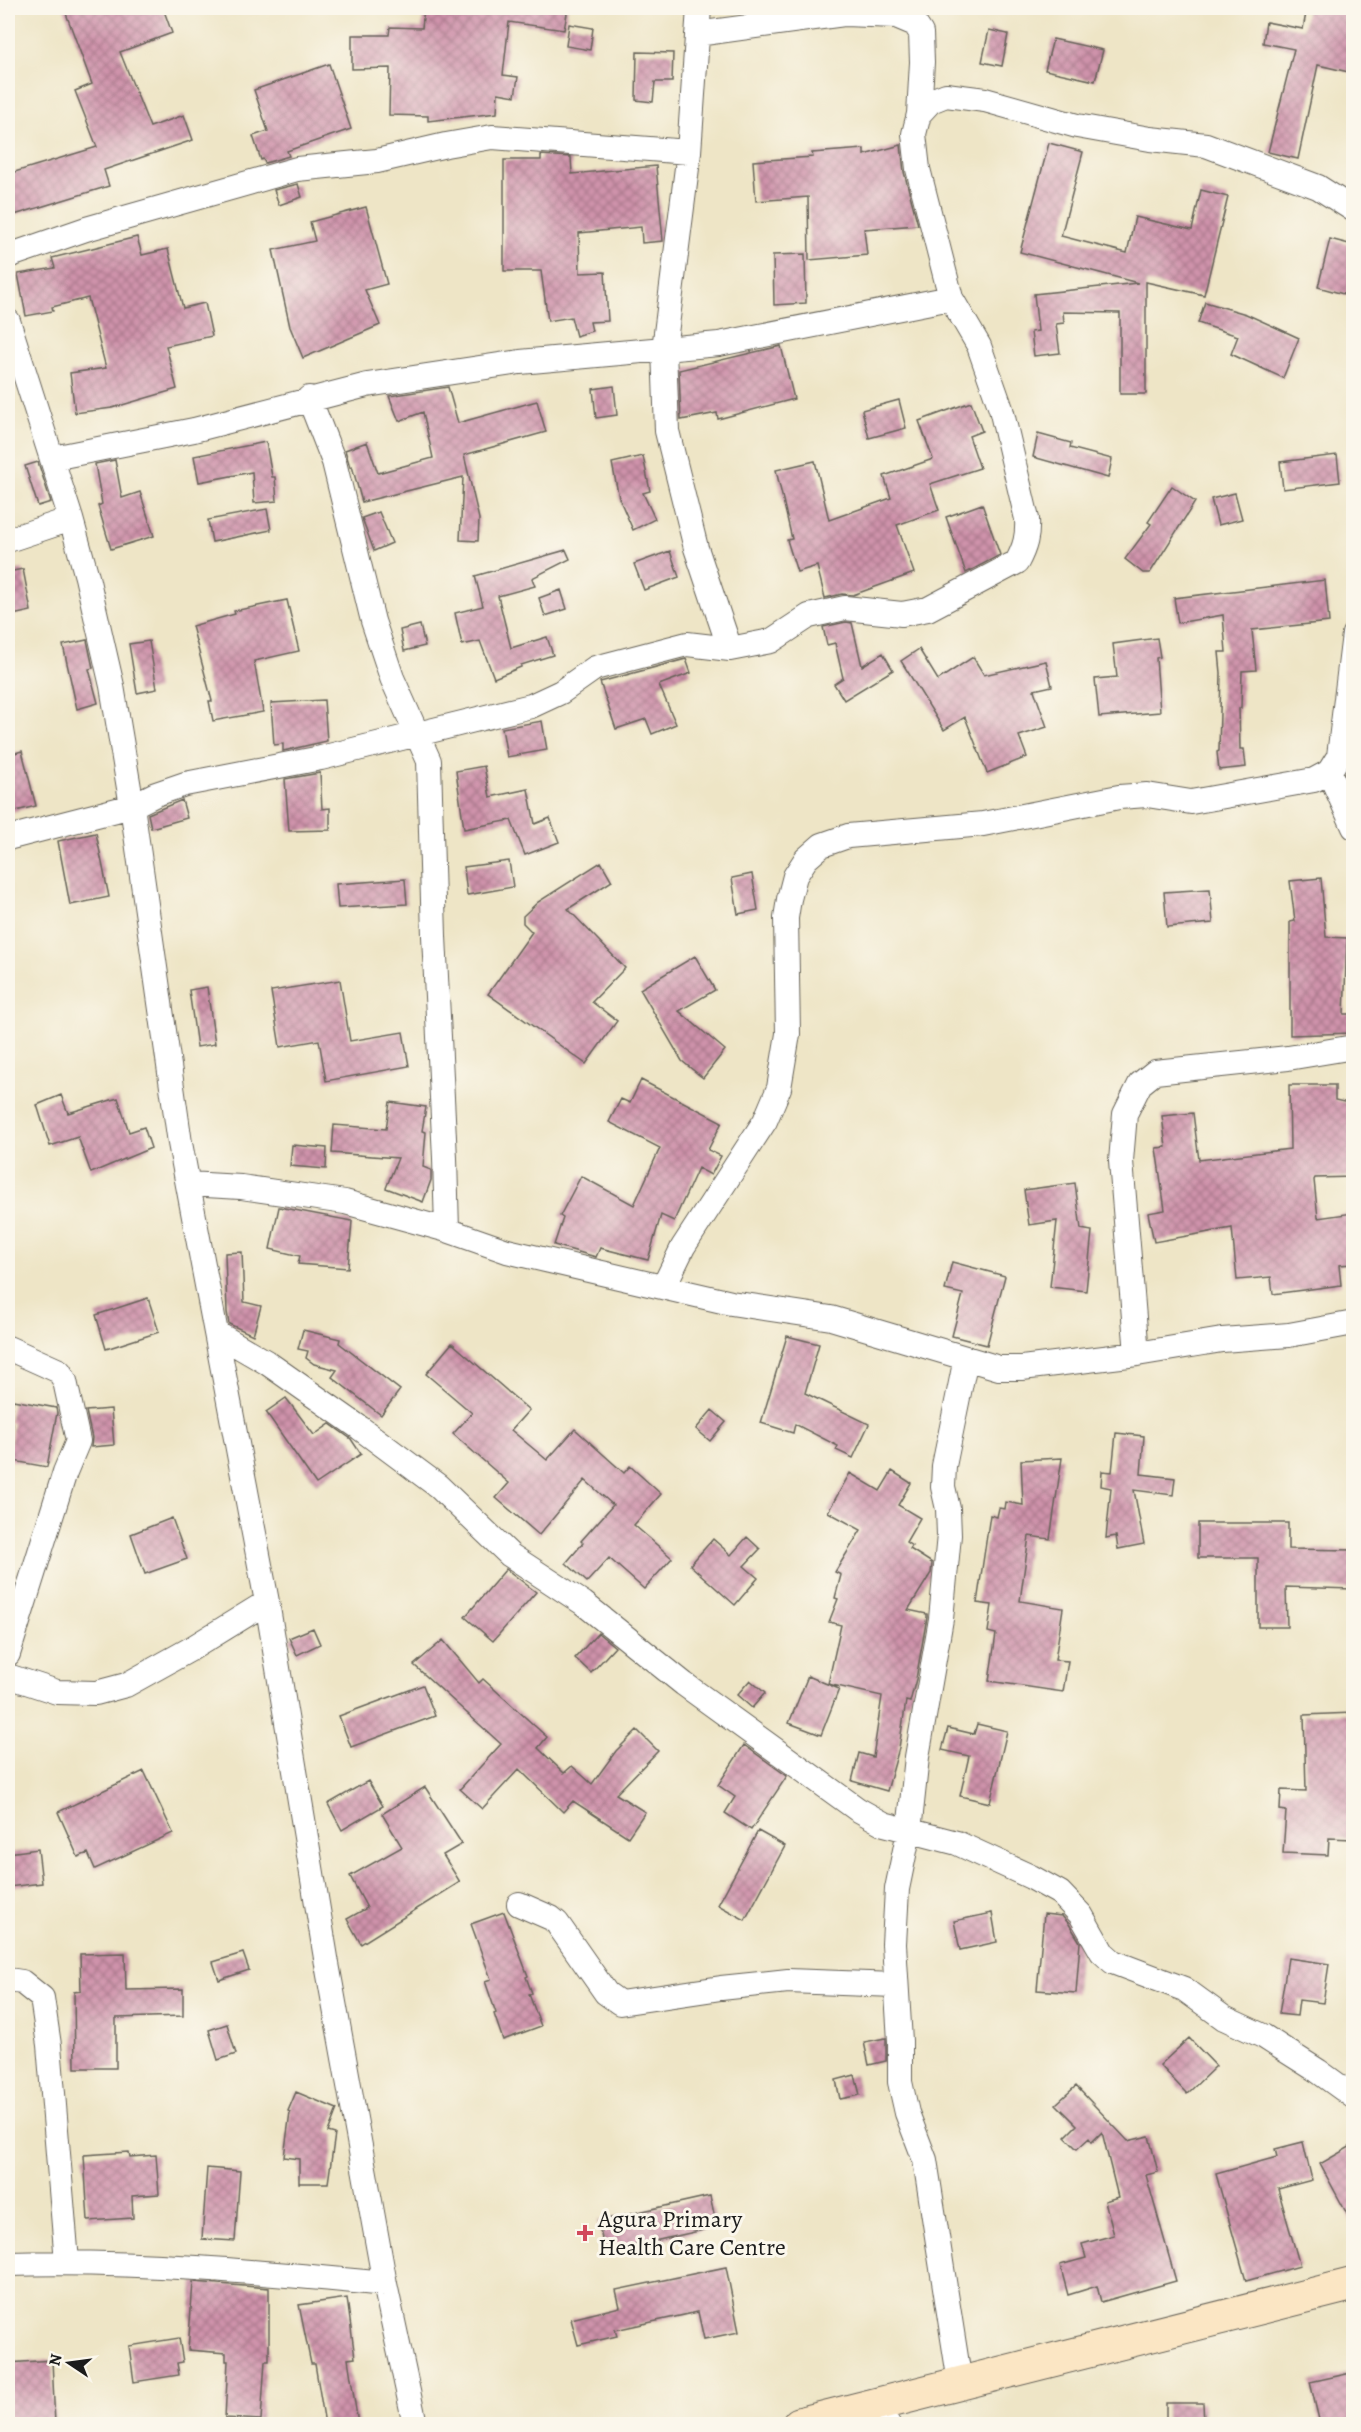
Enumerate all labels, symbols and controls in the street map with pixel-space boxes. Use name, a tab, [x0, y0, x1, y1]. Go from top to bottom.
place label: Agura Primary Health Care Centre	[597, 2203, 786, 2263]
marker: Agura Primary Health Care Centre	[576, 2224, 594, 2242]
north arrow	[39, 2333, 99, 2393]
text: N	[43, 2351, 67, 2368]

